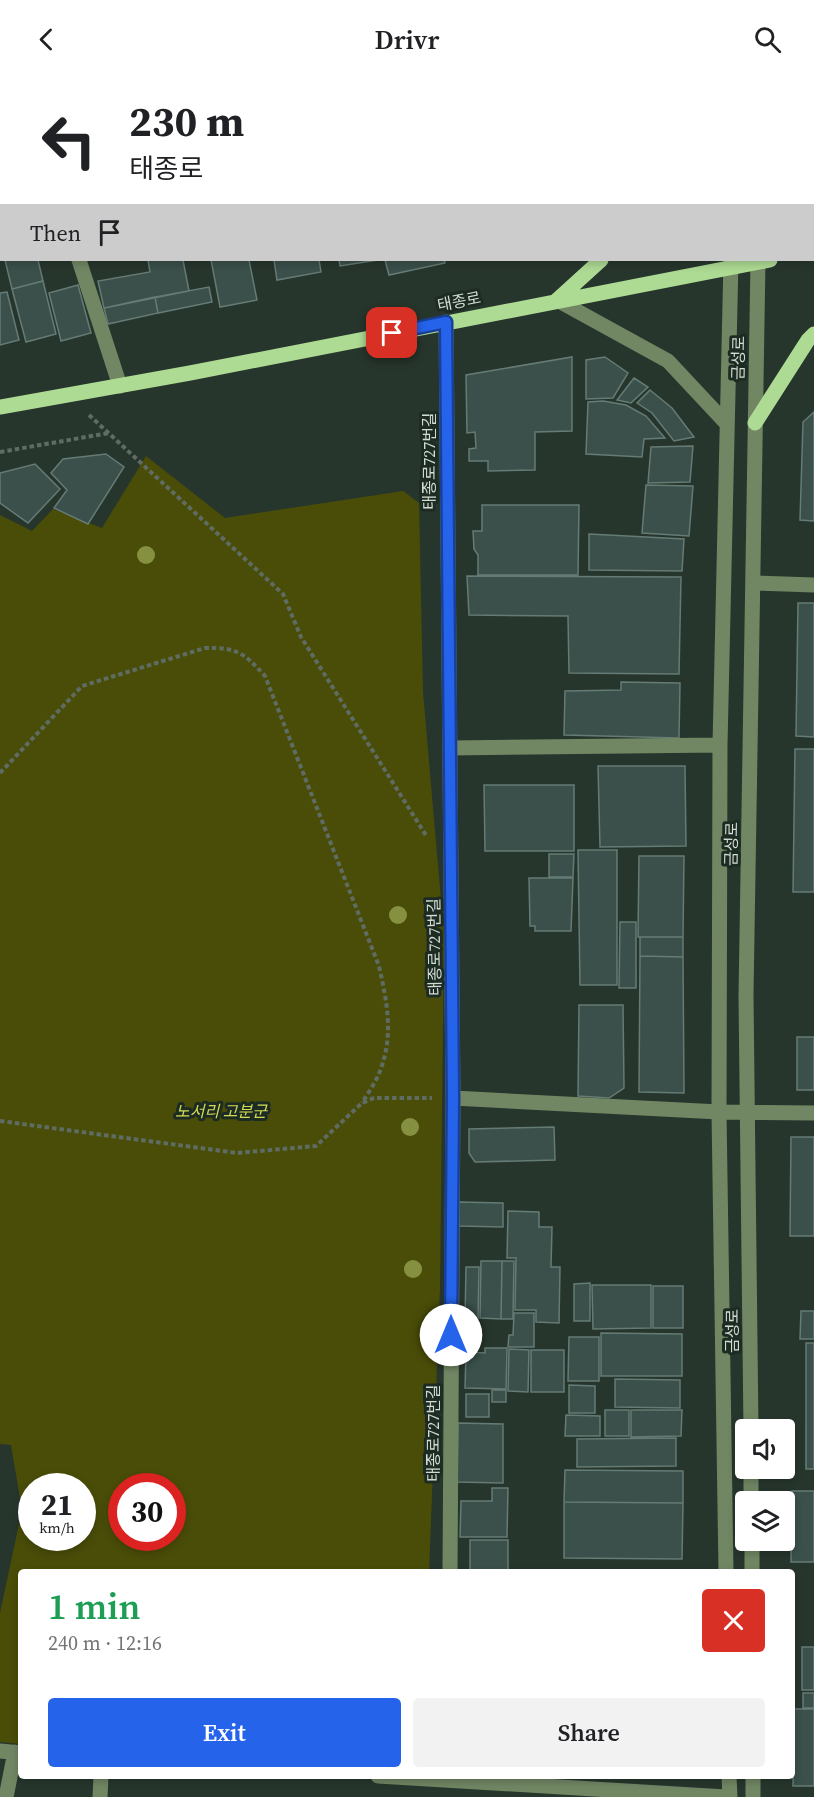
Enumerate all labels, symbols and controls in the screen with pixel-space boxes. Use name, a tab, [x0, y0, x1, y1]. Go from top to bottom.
text: Drivr	[375, 21, 439, 58]
icon: back	[30, 23, 63, 56]
icon: search	[751, 23, 784, 56]
text: 230 m	[129, 92, 244, 150]
icon: left	[30, 102, 108, 180]
text: 태종로	[129, 150, 204, 187]
icon: arrive	[93, 216, 126, 249]
text: Then	[30, 218, 81, 248]
street label: 태종로	[435, 286, 483, 316]
pin	[366, 307, 417, 358]
icon: arrive	[375, 316, 408, 349]
street label: 금성로	[727, 335, 749, 380]
street label: 태종로727번길	[418, 412, 440, 510]
street label: 금성로	[720, 821, 742, 866]
street label: 태종로727번길	[422, 898, 446, 996]
park label: 노서리 고분군	[175, 1100, 268, 1122]
position arrow	[419, 1303, 483, 1367]
street label: 금성로	[721, 1309, 743, 1353]
street label: 태종로727번길	[422, 1384, 444, 1482]
map controls	[735, 1419, 795, 1551]
button: sound	[735, 1419, 795, 1479]
speed limit sign: 30	[108, 1473, 186, 1551]
text: 21	[41, 1484, 73, 1525]
button: layers	[735, 1491, 795, 1551]
text: km/h	[39, 1517, 75, 1538]
text: 1 min	[48, 1582, 140, 1631]
button: close	[702, 1589, 765, 1652]
text: 240 m · 12:16	[48, 1629, 162, 1657]
button: Exit	[48, 1698, 401, 1767]
button: Share	[413, 1698, 765, 1767]

